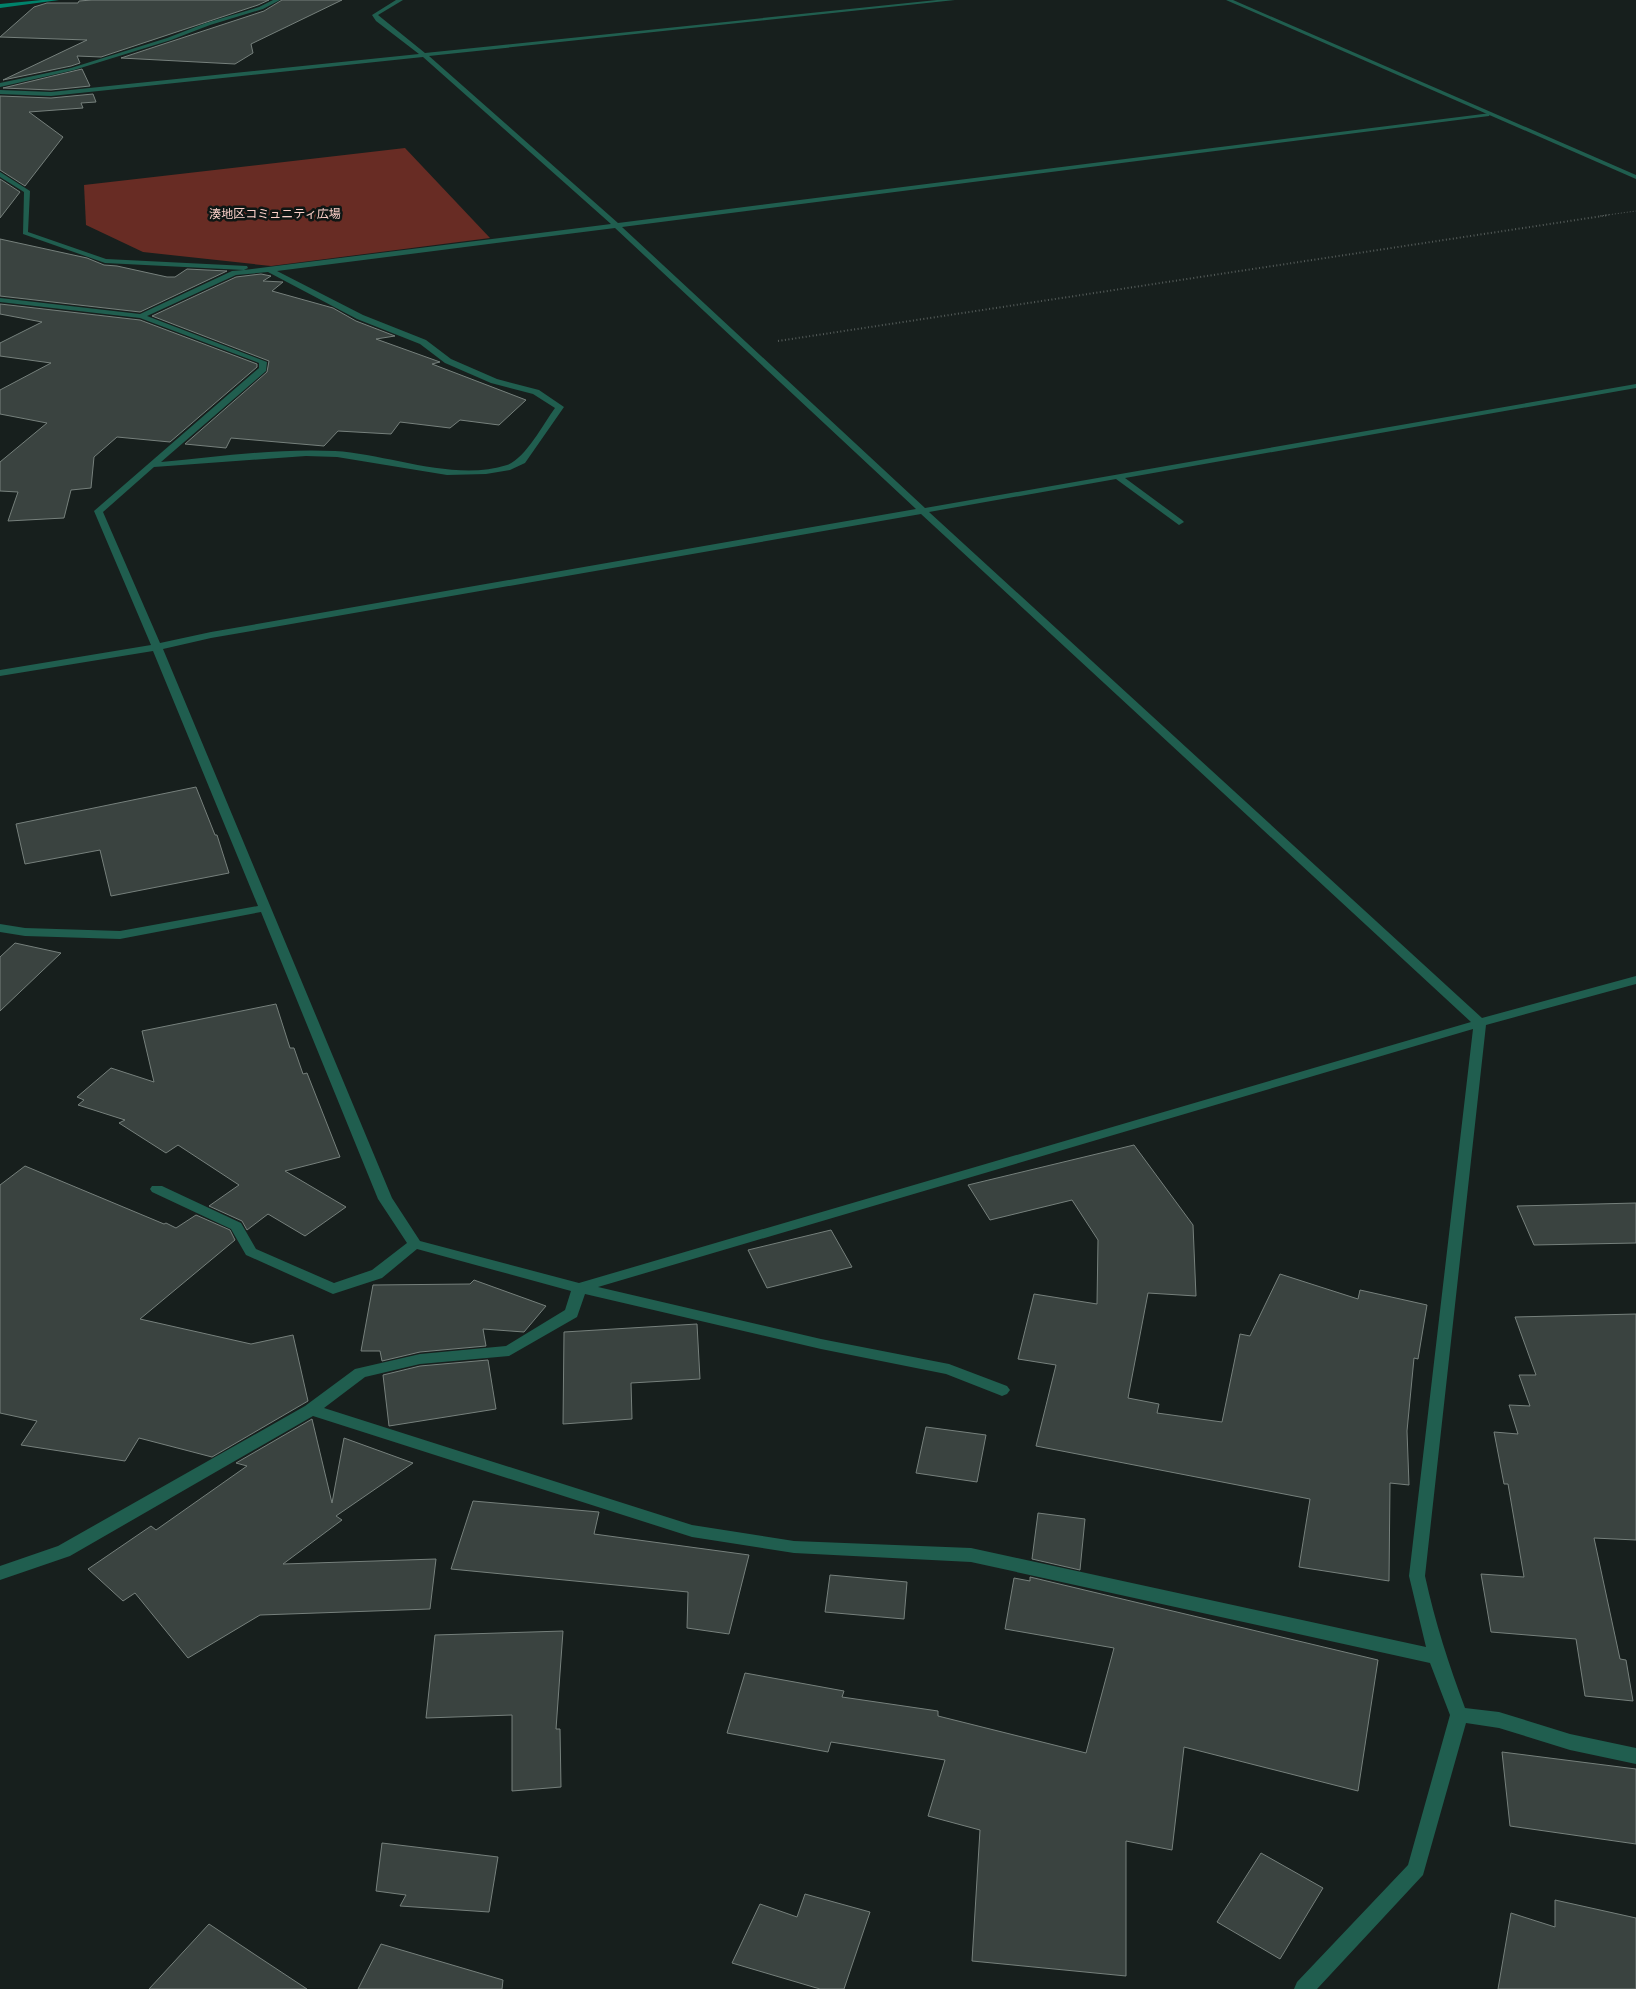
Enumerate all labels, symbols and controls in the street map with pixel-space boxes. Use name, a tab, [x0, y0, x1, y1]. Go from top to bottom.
park label: 湊地区コミュニティ広場	[209, 207, 341, 221]

